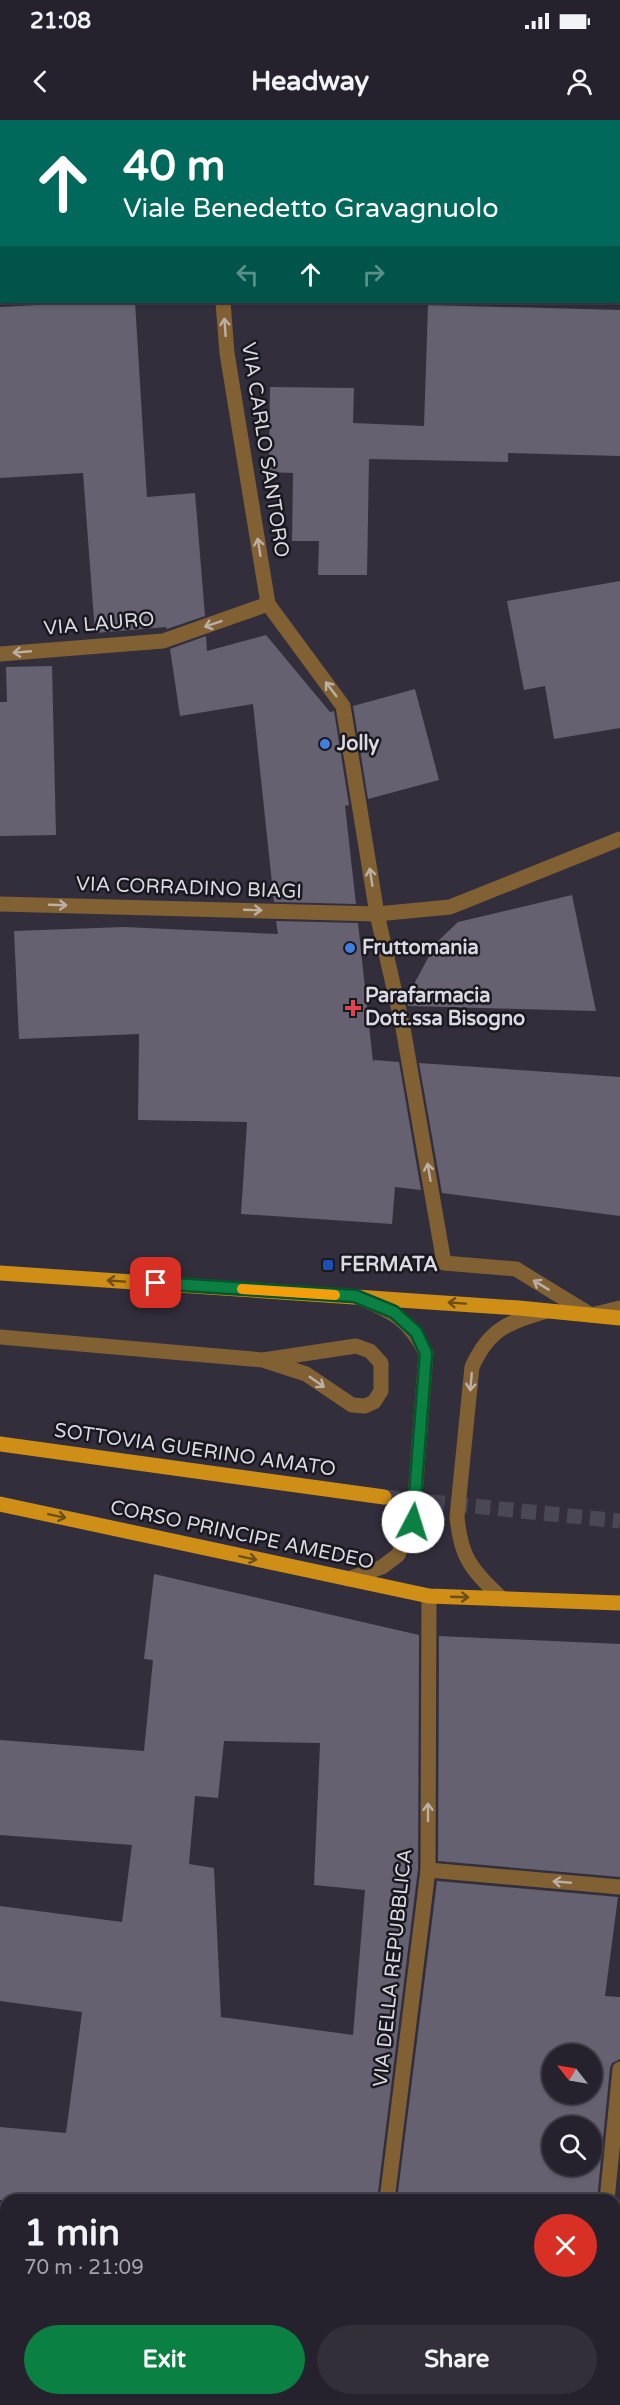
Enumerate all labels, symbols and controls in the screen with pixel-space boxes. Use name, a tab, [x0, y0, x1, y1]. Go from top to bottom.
text: 21:08	[30, 8, 91, 34]
icon: back	[24, 65, 57, 98]
text: Headway	[251, 65, 369, 98]
icon: person	[563, 65, 596, 98]
text: 40 m	[123, 141, 225, 192]
icon: ahead	[24, 144, 102, 222]
text: Viale Benedetto Gravagnuolo	[123, 192, 499, 225]
icon: left	[231, 258, 264, 291]
icon: ahead	[294, 258, 327, 291]
icon: right	[357, 258, 390, 291]
one-way arrow	[219, 318, 230, 338]
street label: VIA CARLO SANTORO	[236, 341, 294, 559]
one-way arrow	[253, 537, 264, 557]
street label: VIA LAURO	[43, 607, 155, 641]
one-way arrow	[204, 619, 223, 630]
one-way arrow	[12, 647, 32, 658]
one-way arrow	[325, 681, 337, 697]
place label: Jolly	[336, 732, 379, 756]
marker: Jolly	[318, 737, 332, 751]
one-way arrow	[366, 868, 377, 888]
street label: VIA CORRADINO BIAGI	[76, 872, 302, 904]
one-way arrow	[48, 899, 68, 911]
one-way arrow	[243, 905, 263, 916]
place label: Fruttomania	[362, 936, 479, 960]
marker: Fruttomania	[343, 941, 357, 955]
place label: Parafarmacia Dott.ssa Bisogno	[365, 984, 525, 1031]
marker: Parafarmacia Dott.ssa Bisogno	[346, 1001, 360, 1015]
one-way arrow	[423, 1162, 434, 1182]
place label: FERMATA	[340, 1253, 438, 1277]
pin	[130, 1257, 181, 1308]
marker: FERMATA	[321, 1258, 335, 1272]
icon: arrive	[139, 1266, 172, 1299]
one-way arrow	[106, 1275, 126, 1286]
one-way arrow	[533, 1278, 550, 1291]
one-way arrow	[448, 1298, 468, 1309]
one-way arrow	[465, 1371, 476, 1391]
one-way arrow	[308, 1376, 324, 1388]
street label: SOTTOVIA GUERINO AMATO	[53, 1418, 337, 1482]
position arrow	[381, 1490, 445, 1554]
street label: CORSO PRINCIPE AMEDEO	[108, 1495, 376, 1575]
one-way arrow	[47, 1511, 66, 1523]
one-way arrow	[238, 1552, 257, 1564]
one-way arrow	[449, 1592, 469, 1603]
one-way arrow	[422, 1802, 434, 1822]
street label: VIA DELLA REPUBBLICA	[369, 1848, 417, 2088]
one-way arrow	[552, 1876, 572, 1887]
north arrow	[542, 2044, 602, 2104]
map controls	[542, 2044, 602, 2176]
button: search	[542, 2116, 602, 2176]
text: 1 min	[24, 2212, 120, 2255]
button: close	[534, 2214, 597, 2277]
text: 70 m · 21:09	[24, 2256, 144, 2280]
button: Exit	[24, 2325, 305, 2394]
button: Share	[317, 2325, 597, 2394]

